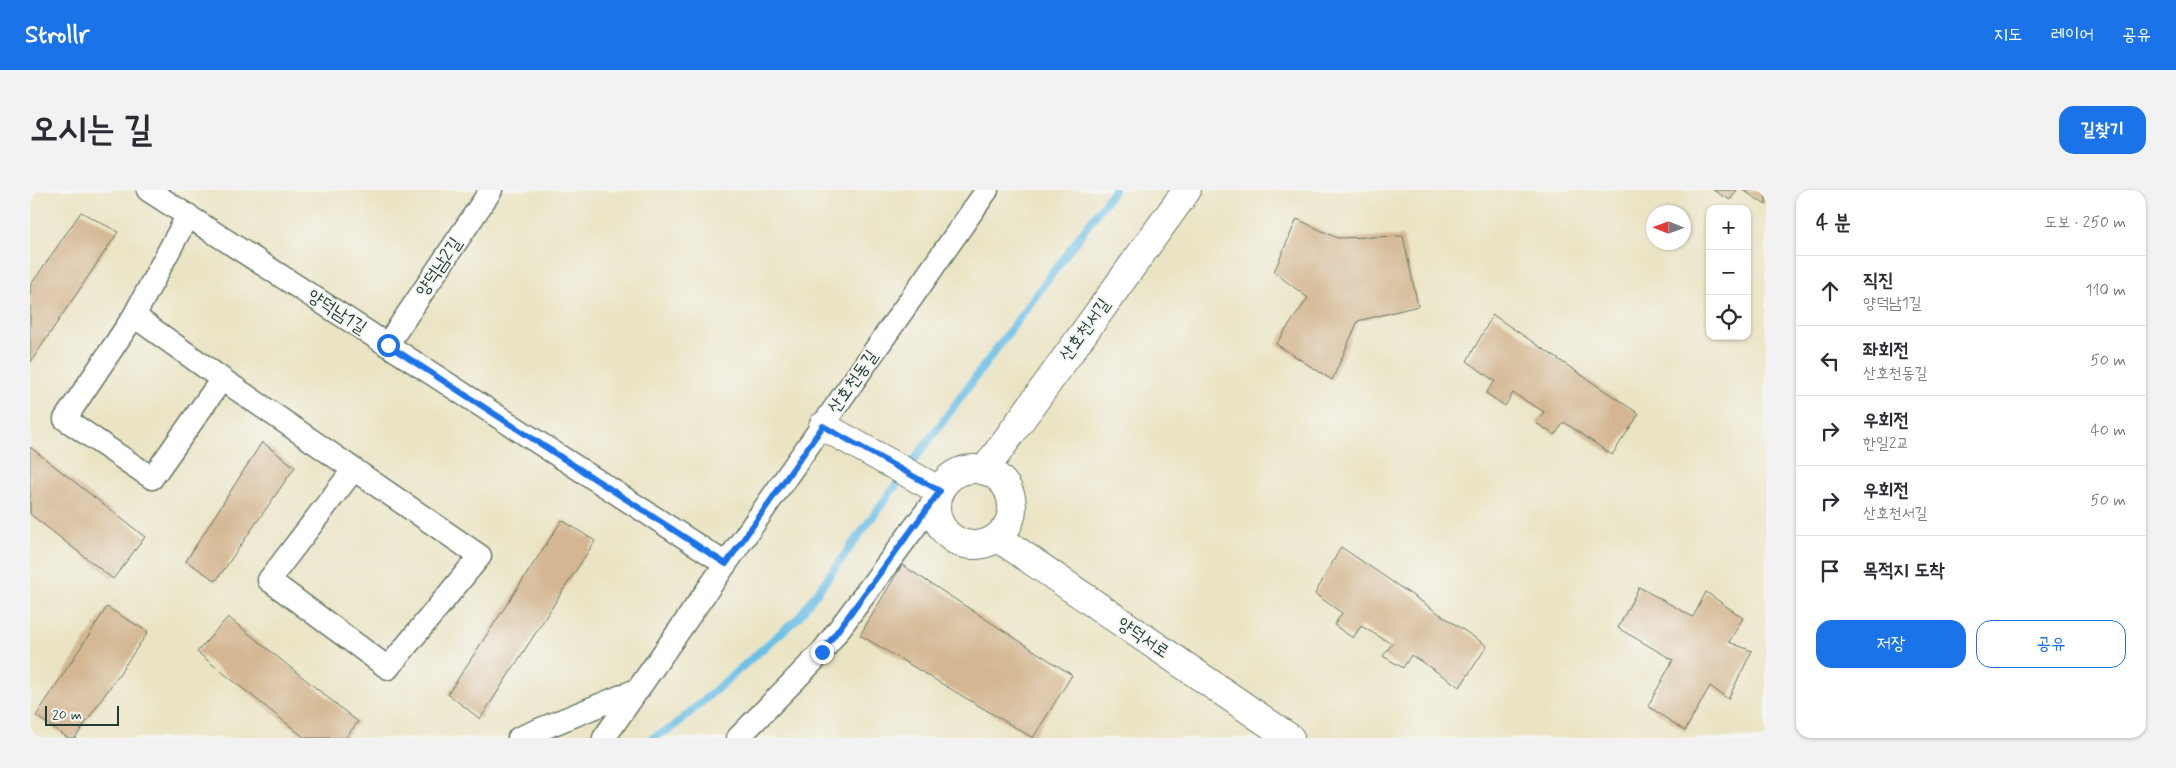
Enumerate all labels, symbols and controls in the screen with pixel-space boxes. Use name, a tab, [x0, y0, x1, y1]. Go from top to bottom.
text: Strollr	[25, 20, 89, 51]
text: 지도	[1994, 23, 2023, 47]
text: 레이어	[2051, 23, 2094, 47]
text: 공유	[2122, 23, 2151, 47]
button: 길찾기	[2059, 106, 2146, 154]
text: 오시는 길	[30, 107, 152, 153]
north arrow	[1646, 205, 1691, 250]
map controls	[1706, 205, 1751, 340]
button: +	[1706, 205, 1751, 250]
text: 4 분	[1816, 209, 1851, 237]
text: 도보 · 250 m	[2045, 212, 2126, 233]
street label: 양덕남2길	[410, 232, 468, 301]
button: −	[1706, 250, 1751, 295]
text: 직진	[1863, 268, 1894, 293]
icon: ahead	[1816, 277, 1844, 305]
text: 110 m	[2085, 280, 2126, 301]
street label: 양덕남1길	[303, 284, 372, 340]
street label: 산호천서길	[1054, 293, 1116, 366]
text: 양덕남1길	[1863, 293, 1922, 314]
button: locate	[1706, 295, 1751, 340]
route start	[377, 334, 400, 357]
text: 좌회전	[1863, 338, 1909, 363]
street label: 산호천동길	[822, 345, 884, 419]
icon: left	[1816, 347, 1844, 375]
text: 50 m	[2090, 350, 2126, 371]
text: 산호천동길	[1863, 363, 1927, 384]
text: 우회전	[1863, 408, 1909, 433]
icon: right	[1816, 417, 1844, 445]
text: 40 m	[2090, 420, 2126, 441]
text: 한일2교	[1863, 433, 1909, 454]
text: 우회전	[1863, 478, 1909, 503]
icon: right	[1816, 487, 1844, 515]
text: 50 m	[2090, 490, 2126, 511]
text: 산호천서길	[1863, 503, 1927, 524]
icon: arrive	[1816, 557, 1844, 585]
text: 목적지 도착	[1863, 558, 1945, 583]
street label: 양덕서로	[1112, 612, 1174, 664]
button: 저장	[1816, 620, 1966, 668]
button: 공유	[1976, 620, 2126, 668]
route end	[811, 641, 834, 664]
scale bar	[45, 703, 119, 726]
text: 20 m	[52, 706, 82, 724]

